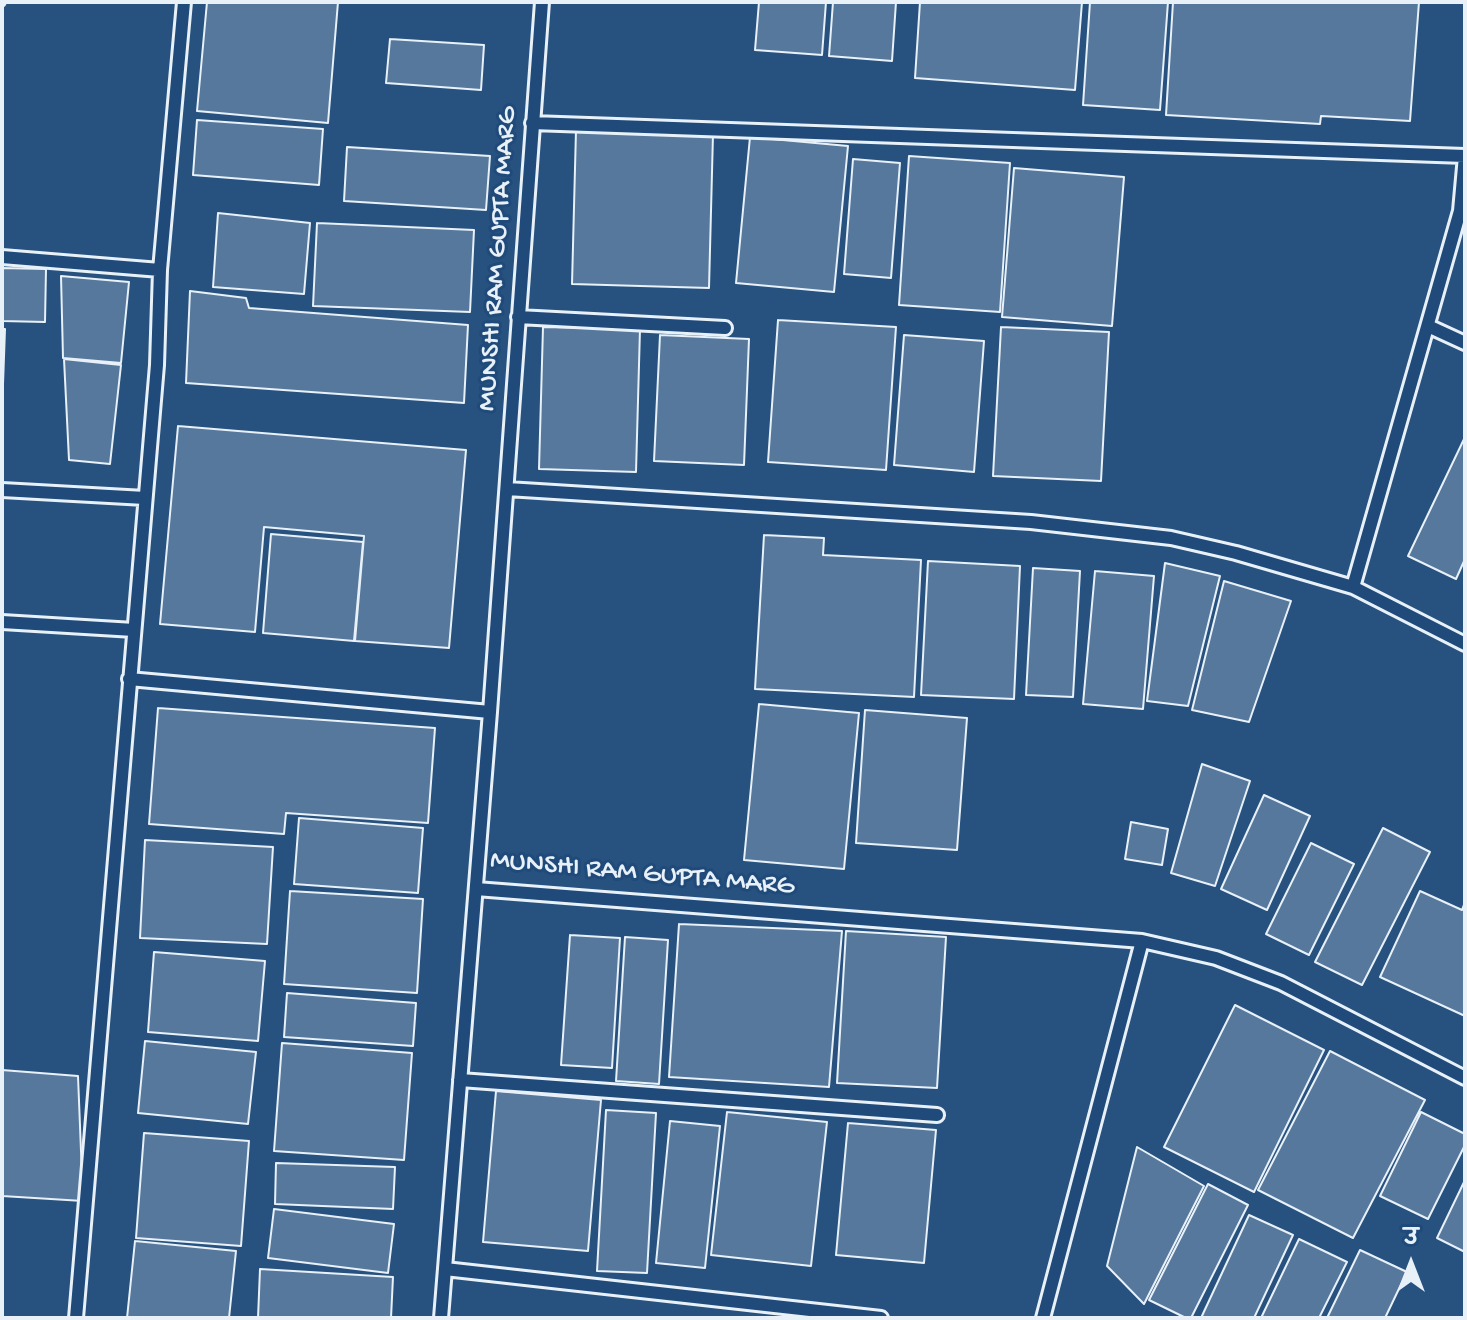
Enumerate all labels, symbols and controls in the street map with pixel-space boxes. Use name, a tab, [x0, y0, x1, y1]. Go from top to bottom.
street label: MUNSHI RAM GUPTA MARG	[472, 106, 526, 412]
street label: MUNSHI RAM GUPTA MARG	[489, 845, 795, 905]
north arrow	[1371, 1224, 1451, 1304]
text: उ	[1404, 1227, 1418, 1253]

